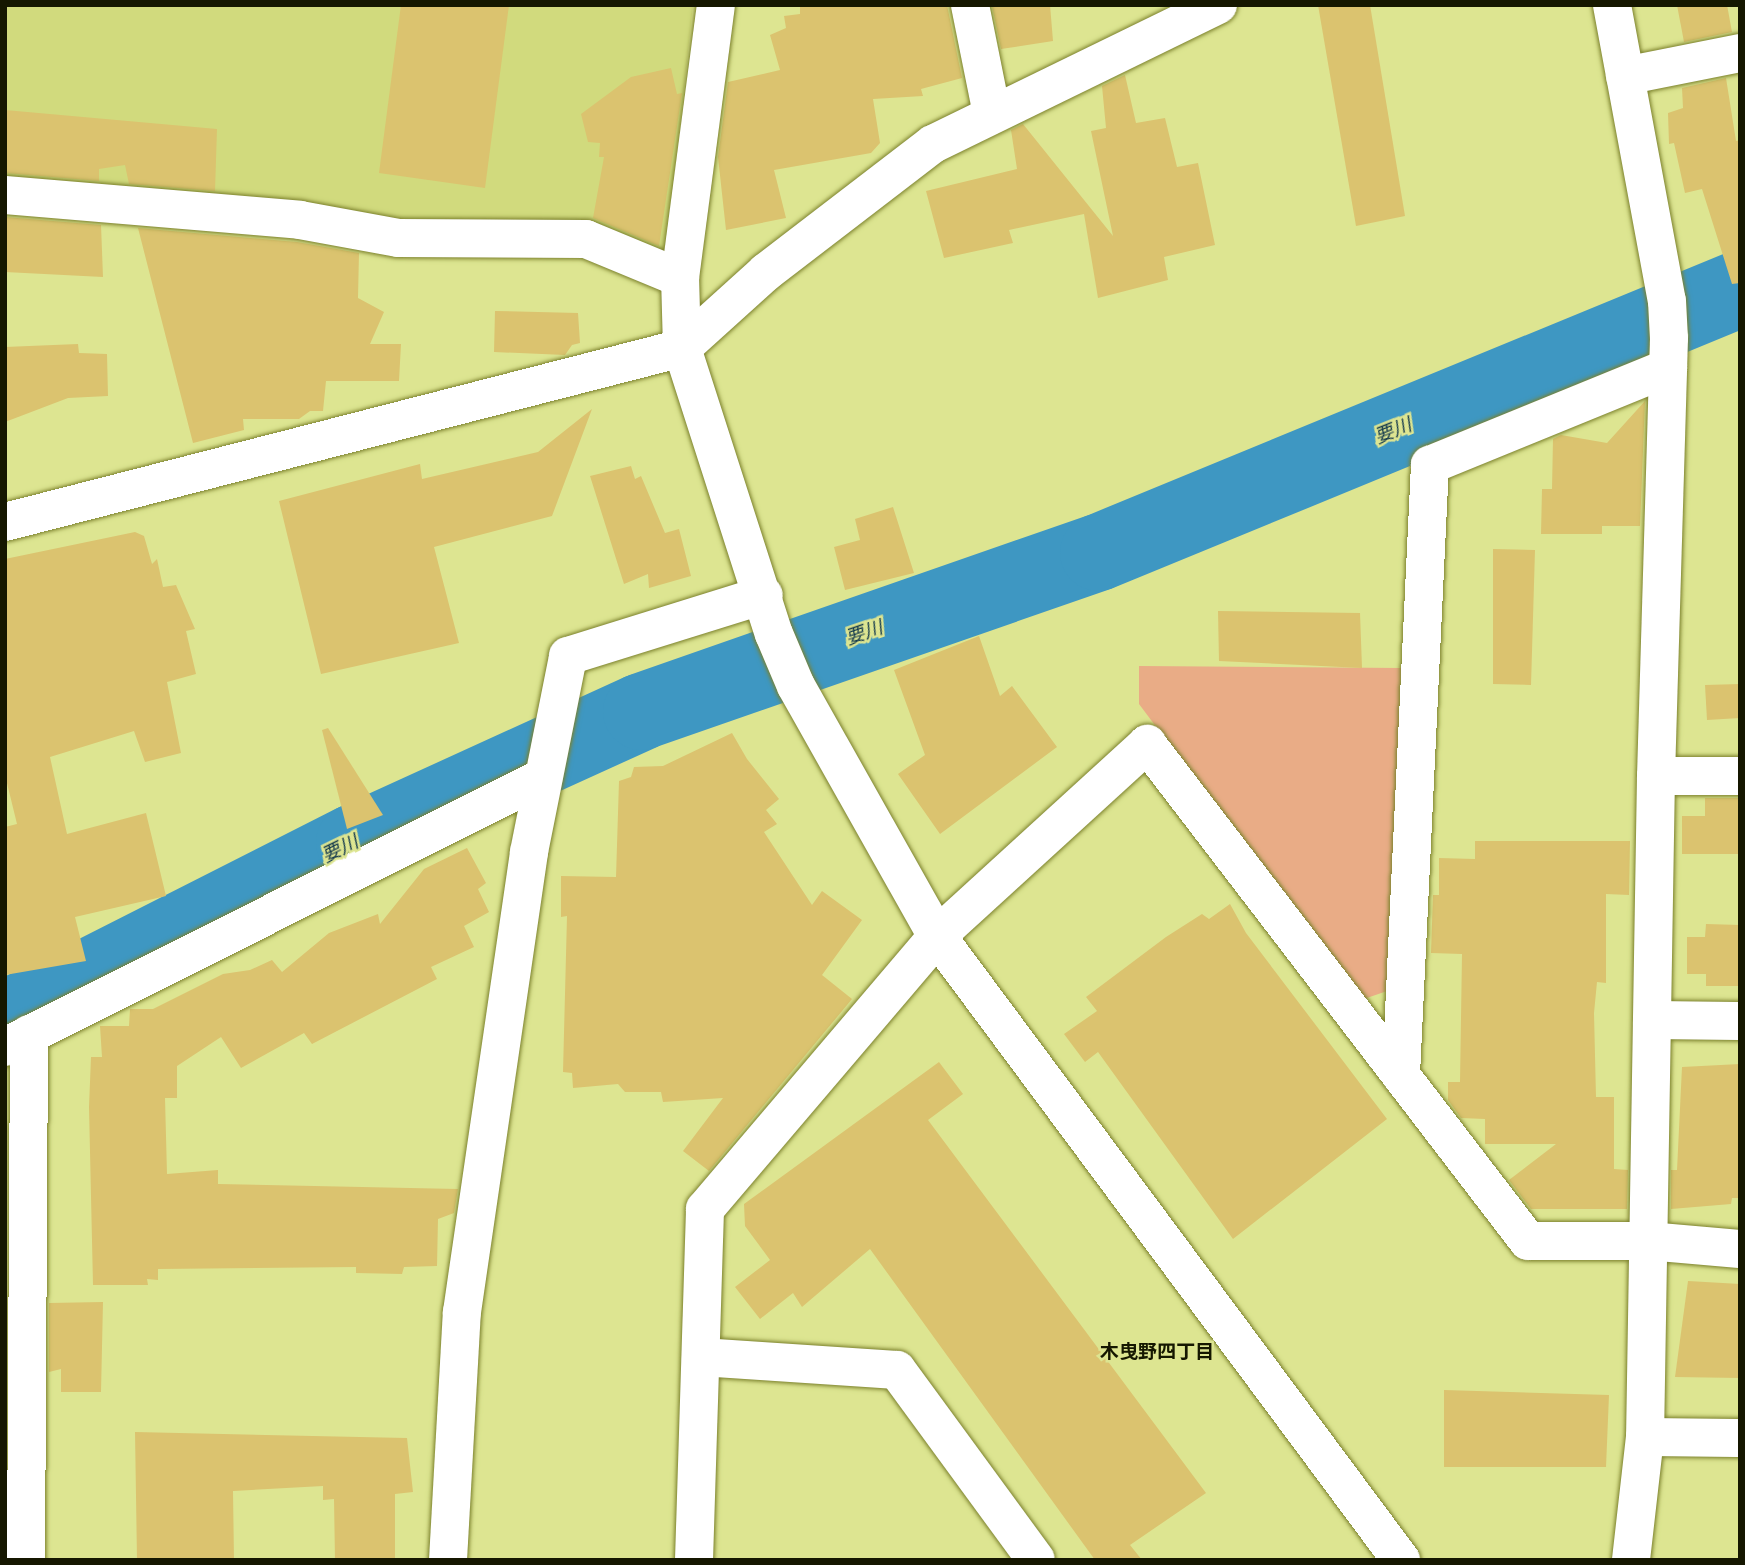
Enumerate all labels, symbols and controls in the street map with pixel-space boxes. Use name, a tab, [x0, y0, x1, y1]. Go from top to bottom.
water label: 要川	[1371, 413, 1415, 449]
water label: 要川	[842, 616, 886, 650]
water label: 要川	[318, 830, 362, 868]
district label: 木曳野四丁目	[1100, 1341, 1214, 1363]

